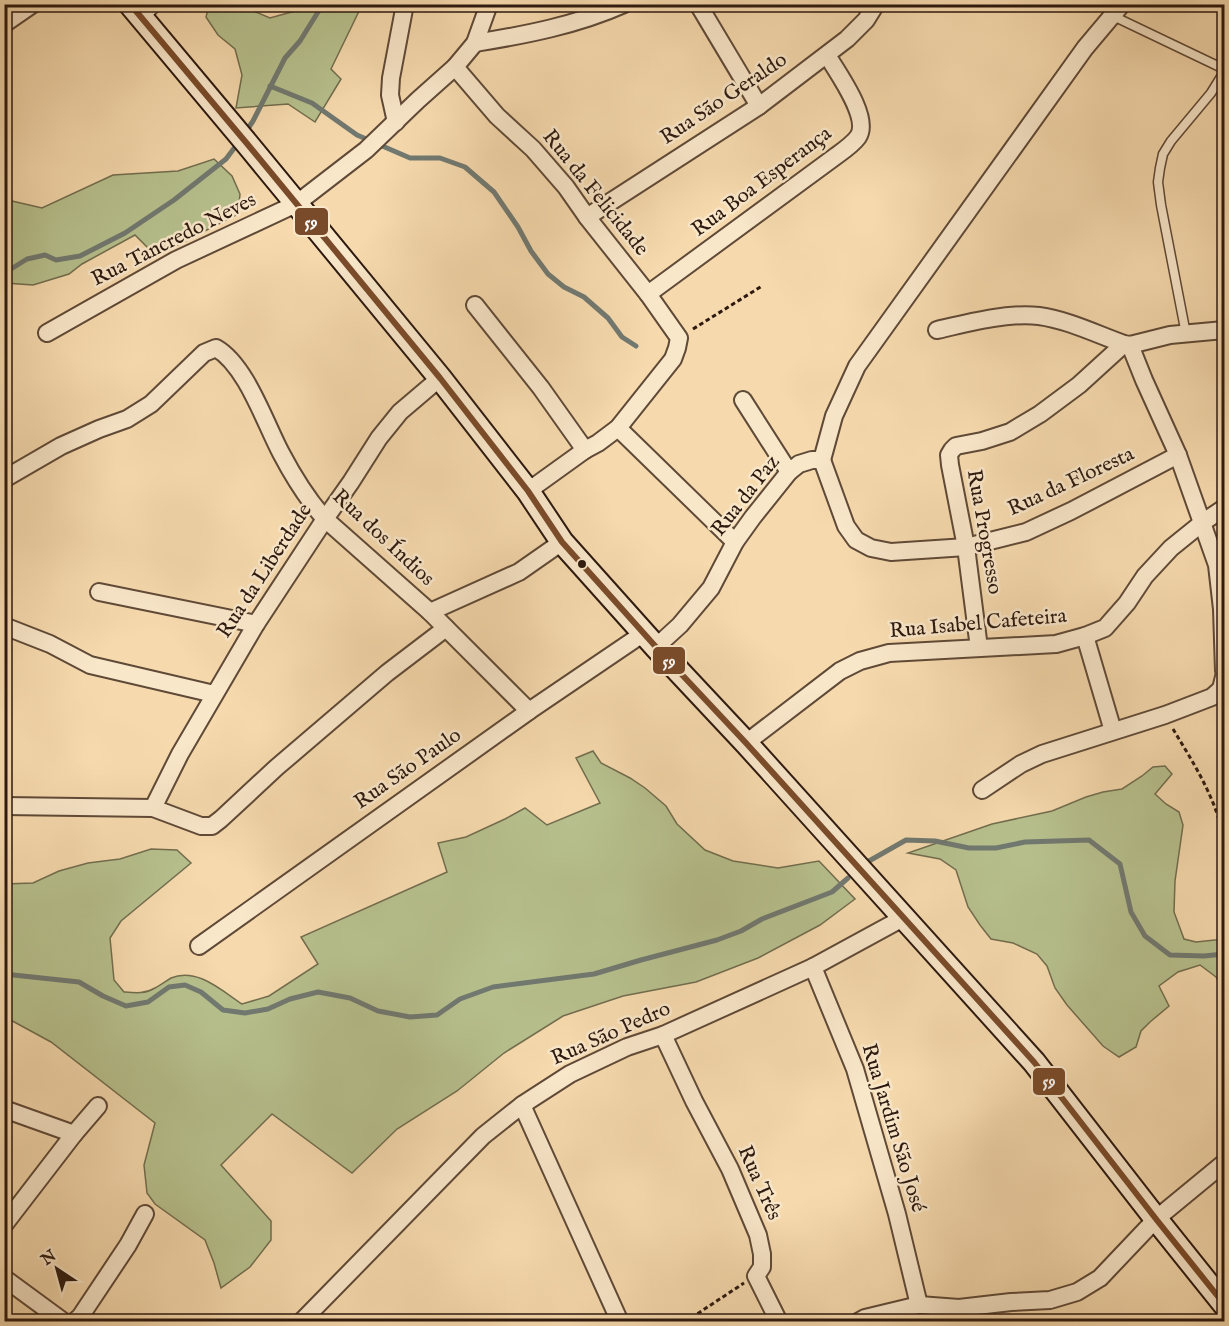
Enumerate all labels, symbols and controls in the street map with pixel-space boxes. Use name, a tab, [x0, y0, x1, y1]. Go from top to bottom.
street label: Rua São Geraldo	[655, 47, 793, 151]
street label: Rua Boa Esperança	[687, 120, 838, 243]
street label: Rua da Felicidade	[536, 124, 654, 262]
street label: Rua Tancredo Neves	[87, 187, 261, 293]
line badge: 59	[294, 207, 329, 236]
text: 59	[305, 214, 317, 234]
street label: Rua da Floresta	[1003, 441, 1139, 523]
street label: Rua da Paz	[706, 450, 786, 542]
street label: Rua Progresso	[960, 467, 1008, 597]
street label: Rua dos Índios	[326, 483, 441, 592]
street label: Rua da Liberdade	[211, 498, 319, 644]
unlabelled marker	[576, 558, 588, 570]
street label: Rua Isabel Cafeteira	[888, 603, 1069, 645]
line badge: 59	[652, 646, 686, 675]
text: 59	[663, 653, 675, 673]
street label: Rua São Paulo	[349, 722, 467, 816]
street label: Rua São Pedro	[547, 996, 675, 1072]
street label: Rua Jardim São José	[855, 1040, 932, 1216]
line badge: 59	[1032, 1067, 1066, 1096]
text: 59	[1043, 1073, 1055, 1093]
street label: Rua Três	[731, 1141, 787, 1225]
north arrow	[27, 1239, 87, 1299]
text: N	[37, 1246, 61, 1271]

